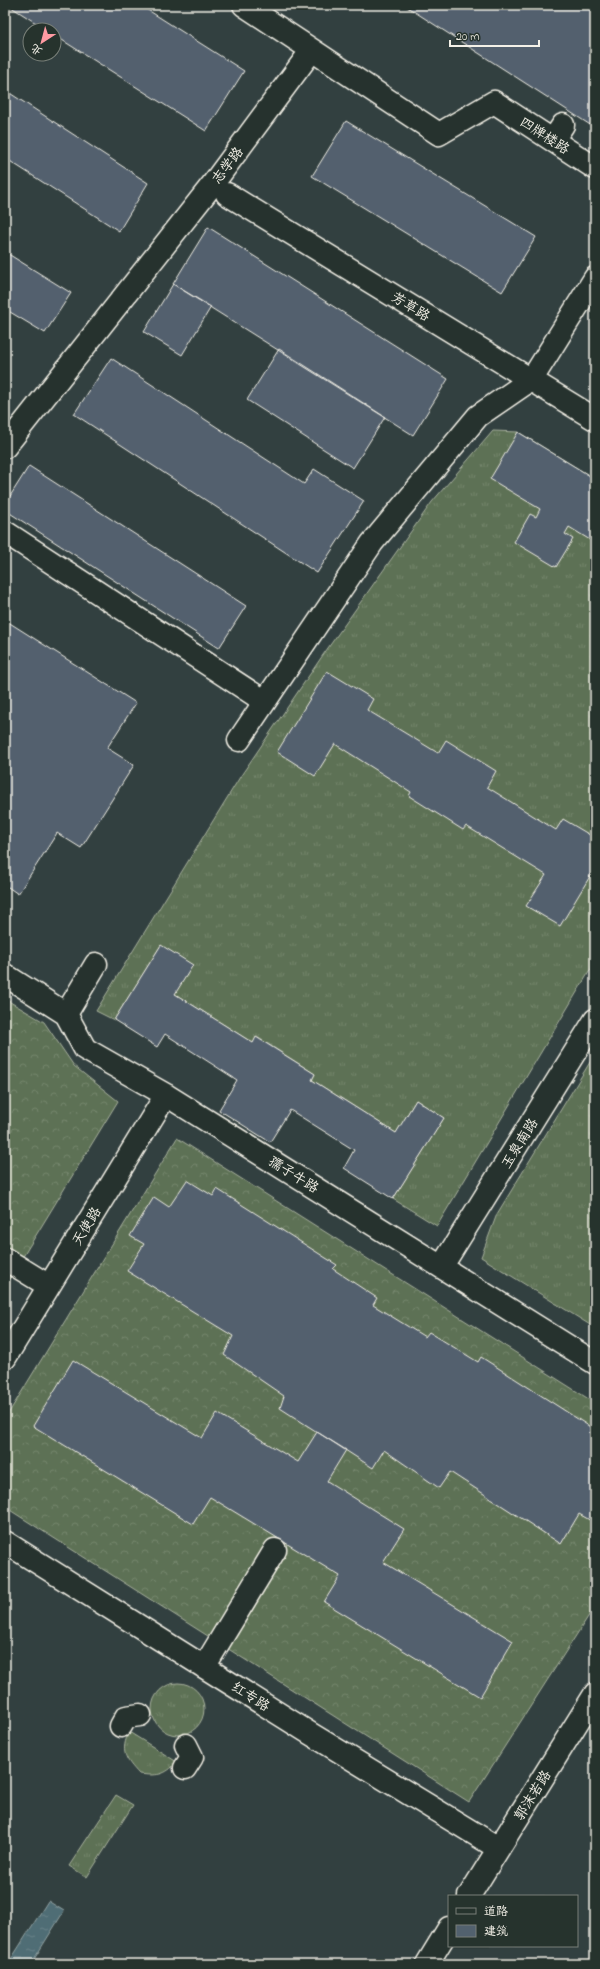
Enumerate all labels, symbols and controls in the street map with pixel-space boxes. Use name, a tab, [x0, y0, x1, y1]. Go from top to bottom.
north arrow	[22, 22, 62, 62]
scale bar	[450, 22, 539, 48]
text: 20 m	[456, 28, 479, 46]
text: 北	[28, 40, 46, 59]
street label: 四牌楼路	[515, 112, 573, 160]
street label: 志学路	[207, 143, 249, 189]
street label: 芳草路	[387, 287, 434, 327]
street label: 玉泉南路	[497, 1114, 544, 1173]
street label: 孺子牛路	[264, 1152, 323, 1199]
street label: 天使路	[67, 1203, 107, 1250]
street label: 红专路	[227, 1677, 274, 1717]
street label: 郭沫若路	[510, 1766, 557, 1825]
legend	[448, 1895, 578, 1947]
text: 道路	[484, 1903, 508, 1921]
text: 建筑	[484, 1923, 508, 1941]

